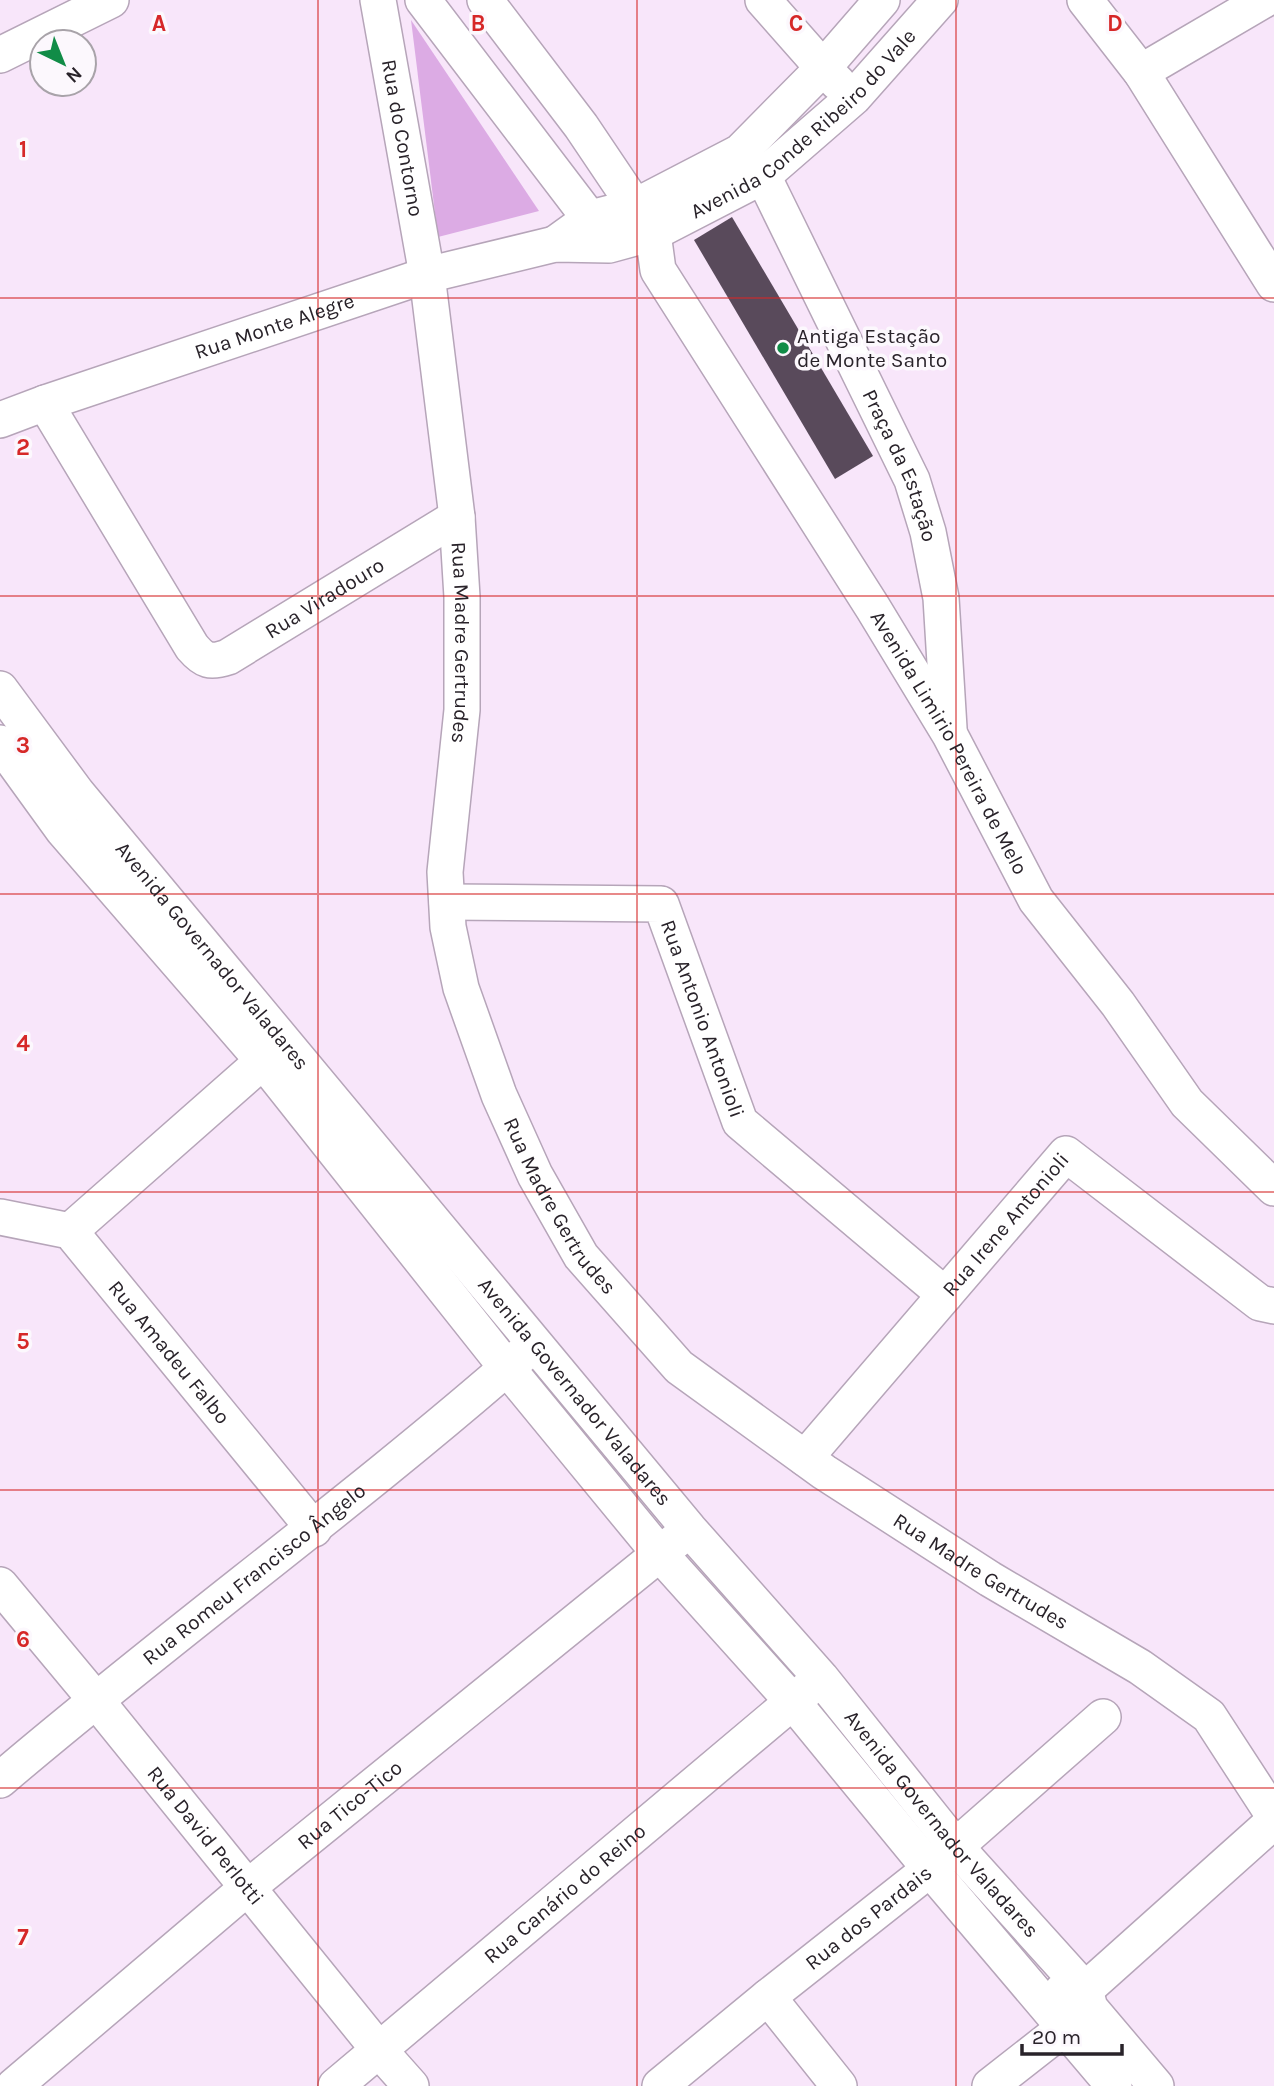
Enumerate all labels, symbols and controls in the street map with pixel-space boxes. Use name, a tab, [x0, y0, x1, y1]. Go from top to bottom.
text: A	[152, 10, 166, 37]
text: B	[471, 10, 485, 37]
text: D	[1107, 10, 1123, 37]
street label: Avenida Conde Ribeiro do Vale	[681, 21, 919, 221]
north arrow	[28, 28, 98, 98]
street label: Rua do Contorno	[377, 57, 428, 218]
text: N	[61, 62, 86, 87]
text: 1	[19, 136, 27, 163]
street label: Rua Monte Alegre	[191, 288, 357, 364]
place label: Antiga Estação de Monte Santo	[797, 324, 947, 372]
marker: Antiga Estação de Monte Santo	[775, 340, 791, 356]
street label: Praça da Estação	[857, 385, 942, 544]
text: 2	[16, 434, 30, 461]
street label: Rua Madre Gertrudes	[447, 541, 474, 745]
street label: Rua Viradouro	[261, 553, 388, 643]
street label: Avenida Limirio Pereira de Melo	[866, 606, 1033, 878]
text: 3	[16, 732, 30, 759]
street label: Avenida Governador Valadares	[111, 837, 314, 1075]
street label: Rua Antonio Antonioli	[656, 917, 749, 1121]
text: 4	[16, 1030, 30, 1057]
street label: Rua Madre Gertrudes	[499, 1114, 621, 1299]
street label: Rua Irene Antonioli	[937, 1148, 1074, 1301]
street label: Avenida Governador Valadares	[473, 1273, 677, 1511]
street label: Rua Amadeu Falbo	[103, 1276, 235, 1429]
text: 5	[16, 1328, 30, 1355]
street label: Rua Romeu Francisco Ângelo	[138, 1478, 370, 1670]
street label: Rua Madre Gertrudes	[889, 1508, 1073, 1634]
text: 6	[16, 1626, 30, 1653]
street label: Avenida Governador Valadares	[840, 1705, 1044, 1942]
street label: Rua Tico-Tico	[293, 1755, 407, 1854]
street label: Rua David Perlotti	[142, 1761, 269, 1910]
street label: Rua Canário do Reino	[479, 1819, 651, 1968]
street label: Rua dos Pardais	[801, 1860, 936, 1975]
text: 7	[17, 1924, 29, 1951]
scale bar	[1022, 2012, 1122, 2056]
text: 20 m	[1032, 2025, 1081, 2049]

